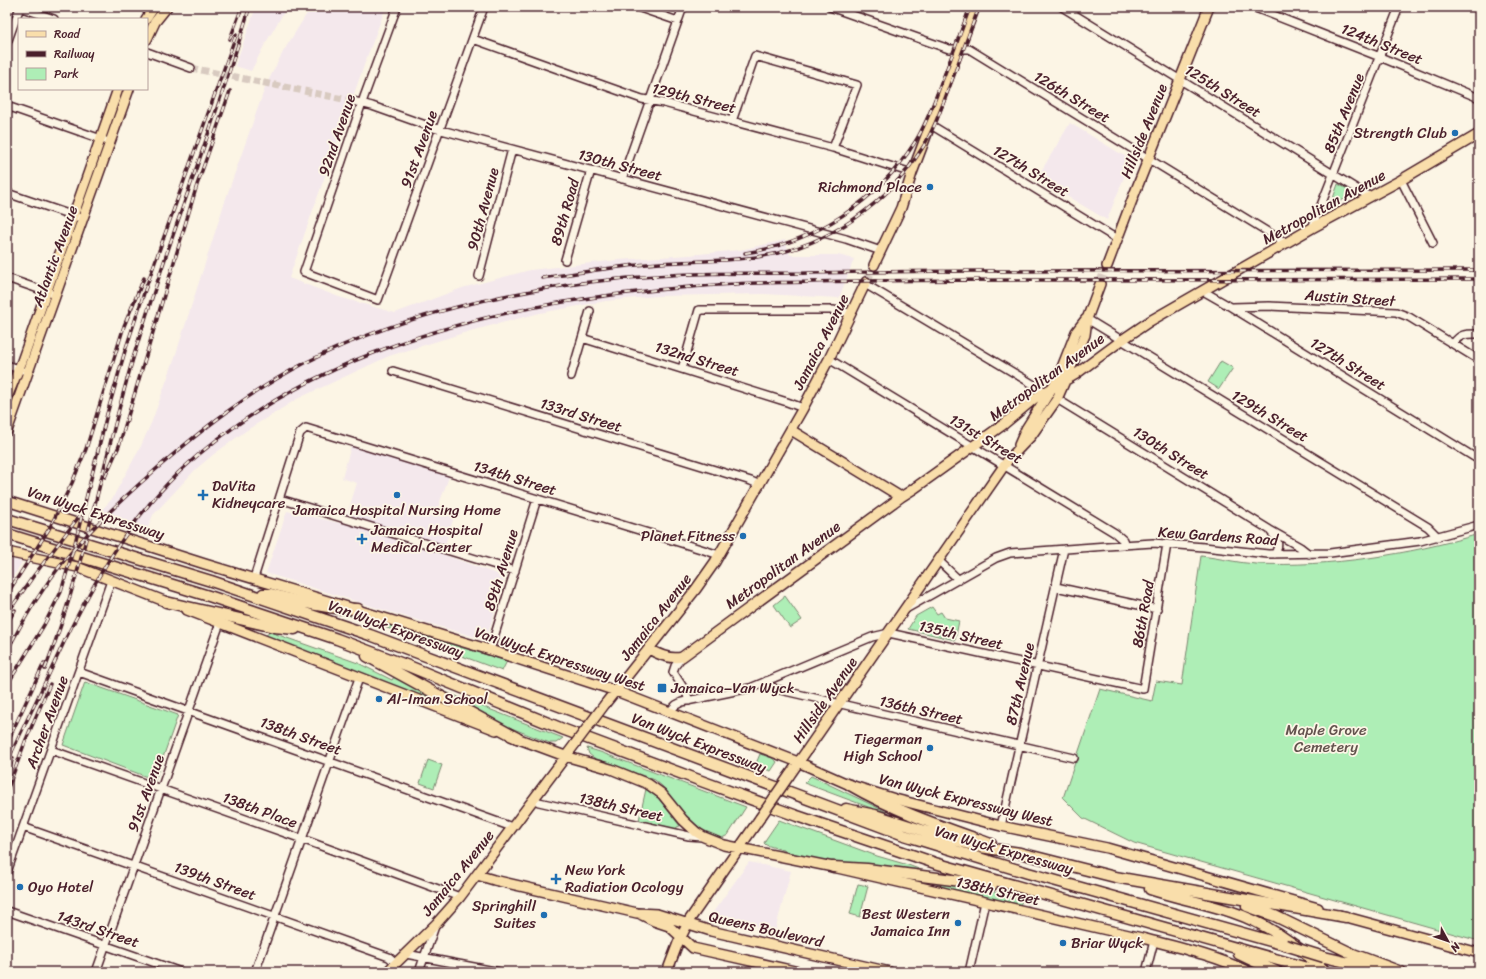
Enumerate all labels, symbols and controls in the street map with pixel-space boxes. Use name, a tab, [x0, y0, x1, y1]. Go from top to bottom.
street label: 124th Street	[1337, 16, 1427, 72]
legend	[18, 18, 148, 90]
text: Road	[54, 23, 81, 45]
text: Railway	[54, 43, 95, 65]
street label: 125th Street	[1180, 57, 1267, 125]
text: Park	[54, 63, 79, 85]
street label: 126th Street	[1029, 64, 1116, 130]
street label: 85th Avenue	[1316, 69, 1372, 157]
street label: 129th Street	[649, 75, 739, 121]
street label: Hillside Avenue	[1113, 80, 1175, 182]
street label: 92nd Avenue	[311, 90, 363, 180]
street label: 91st Avenue	[393, 107, 445, 191]
place label: Strength Club	[1353, 120, 1447, 146]
marker: Strength Club	[1450, 128, 1460, 138]
street label: 127th Street	[988, 138, 1075, 204]
street label: 130th Street	[575, 141, 665, 189]
street label: Metropolitan Avenue	[1257, 162, 1391, 252]
street label: 90th Avenue	[459, 165, 507, 253]
street label: 89th Road	[543, 174, 587, 249]
place label: Richmond Place	[818, 174, 922, 200]
marker: Richmond Place	[925, 182, 935, 192]
street label: Atlantic Avenue	[24, 201, 85, 311]
street label: Austin Street	[1303, 282, 1397, 314]
street label: Jamaica Avenue	[785, 289, 857, 396]
street label: Metropolitan Avenue	[984, 326, 1111, 428]
street label: 127th Street	[1305, 330, 1392, 398]
street label: 132nd Street	[652, 334, 743, 384]
street label: 129th Street	[1226, 383, 1314, 450]
street label: 133rd Street	[537, 390, 626, 440]
street label: 131st Street	[944, 407, 1028, 471]
street label: 130th Street	[1128, 419, 1215, 487]
street label: 134th Street	[470, 453, 560, 503]
place label: DaVita Kidneycare	[212, 473, 286, 516]
street label: Van Wyck Expressway	[24, 479, 168, 547]
marker: DaVita Kidneycare	[197, 489, 209, 501]
marker: Jamaica Hospital Nursing Home	[392, 490, 402, 500]
place label: Jamaica Hospital Nursing Home	[292, 497, 501, 523]
street label: Metropolitan Avenue	[720, 514, 847, 616]
place label: Jamaica Hospital Medical Center	[370, 517, 483, 560]
street label: Kew Gardens Road	[1157, 519, 1280, 553]
place label: Planet Fitness	[641, 523, 735, 549]
street label: 89th Avenue	[476, 526, 526, 614]
marker: Planet Fitness	[738, 531, 748, 541]
marker: Jamaica Hospital Medical Center	[356, 533, 368, 545]
street label: Jamaica Avenue	[613, 567, 699, 667]
street label: 86th Road	[1124, 577, 1162, 650]
street label: Van Wyck Expressway	[324, 592, 468, 666]
street label: 135th Street	[916, 613, 1006, 657]
street label: Van Wyck Expressway West	[471, 619, 649, 699]
street label: 87th Avenue	[998, 640, 1042, 728]
street label: Hillside Avenue	[786, 651, 864, 749]
street label: Archer Avenue	[18, 671, 76, 773]
place label: Jamaica–Van Wyck	[670, 675, 795, 701]
marker: Jamaica–Van Wyck	[656, 682, 668, 694]
place label: Al-Iman School	[386, 686, 489, 712]
street label: 136th Street	[877, 688, 966, 732]
marker: Al-Iman School	[374, 694, 384, 704]
street label: Van Wyck Expressway	[628, 705, 770, 781]
street label: 138th Street	[256, 709, 346, 763]
park label: Maple Grove Cemetery	[1285, 717, 1367, 760]
place label: Tiegerman High School	[844, 726, 923, 769]
marker: Tiegerman High School	[925, 743, 935, 753]
street label: 91st Avenue	[120, 751, 172, 835]
street label: Van Wyck Expressway West	[876, 766, 1056, 834]
street label: 138th Place	[219, 784, 301, 836]
street label: 138th Street	[576, 785, 666, 829]
street label: Van Wyck Expressway	[932, 818, 1076, 882]
street label: Jamaica Avenue	[414, 824, 501, 923]
street label: 139th Street	[170, 854, 260, 908]
place label: New York Radiation Ocology	[565, 857, 684, 900]
street label: 138th Street	[953, 869, 1043, 913]
marker: New York Radiation Ocology	[550, 873, 562, 885]
place label: Oyo Hotel	[28, 874, 94, 900]
marker: Oyo Hotel	[15, 882, 25, 892]
place label: Springhill Suites	[472, 893, 537, 936]
place label: Best Western Jamaica Inn	[862, 901, 950, 944]
street label: 143rd Street	[53, 903, 143, 955]
street label: Queens Boulevard	[706, 903, 827, 955]
marker: Springhill Suites	[539, 910, 549, 920]
marker: Best Western Jamaica Inn	[953, 918, 963, 928]
north arrow	[1428, 921, 1468, 961]
place label: Briar Wyck	[1071, 930, 1143, 956]
text: N	[1445, 937, 1466, 956]
marker: Briar Wyck	[1058, 938, 1068, 948]

